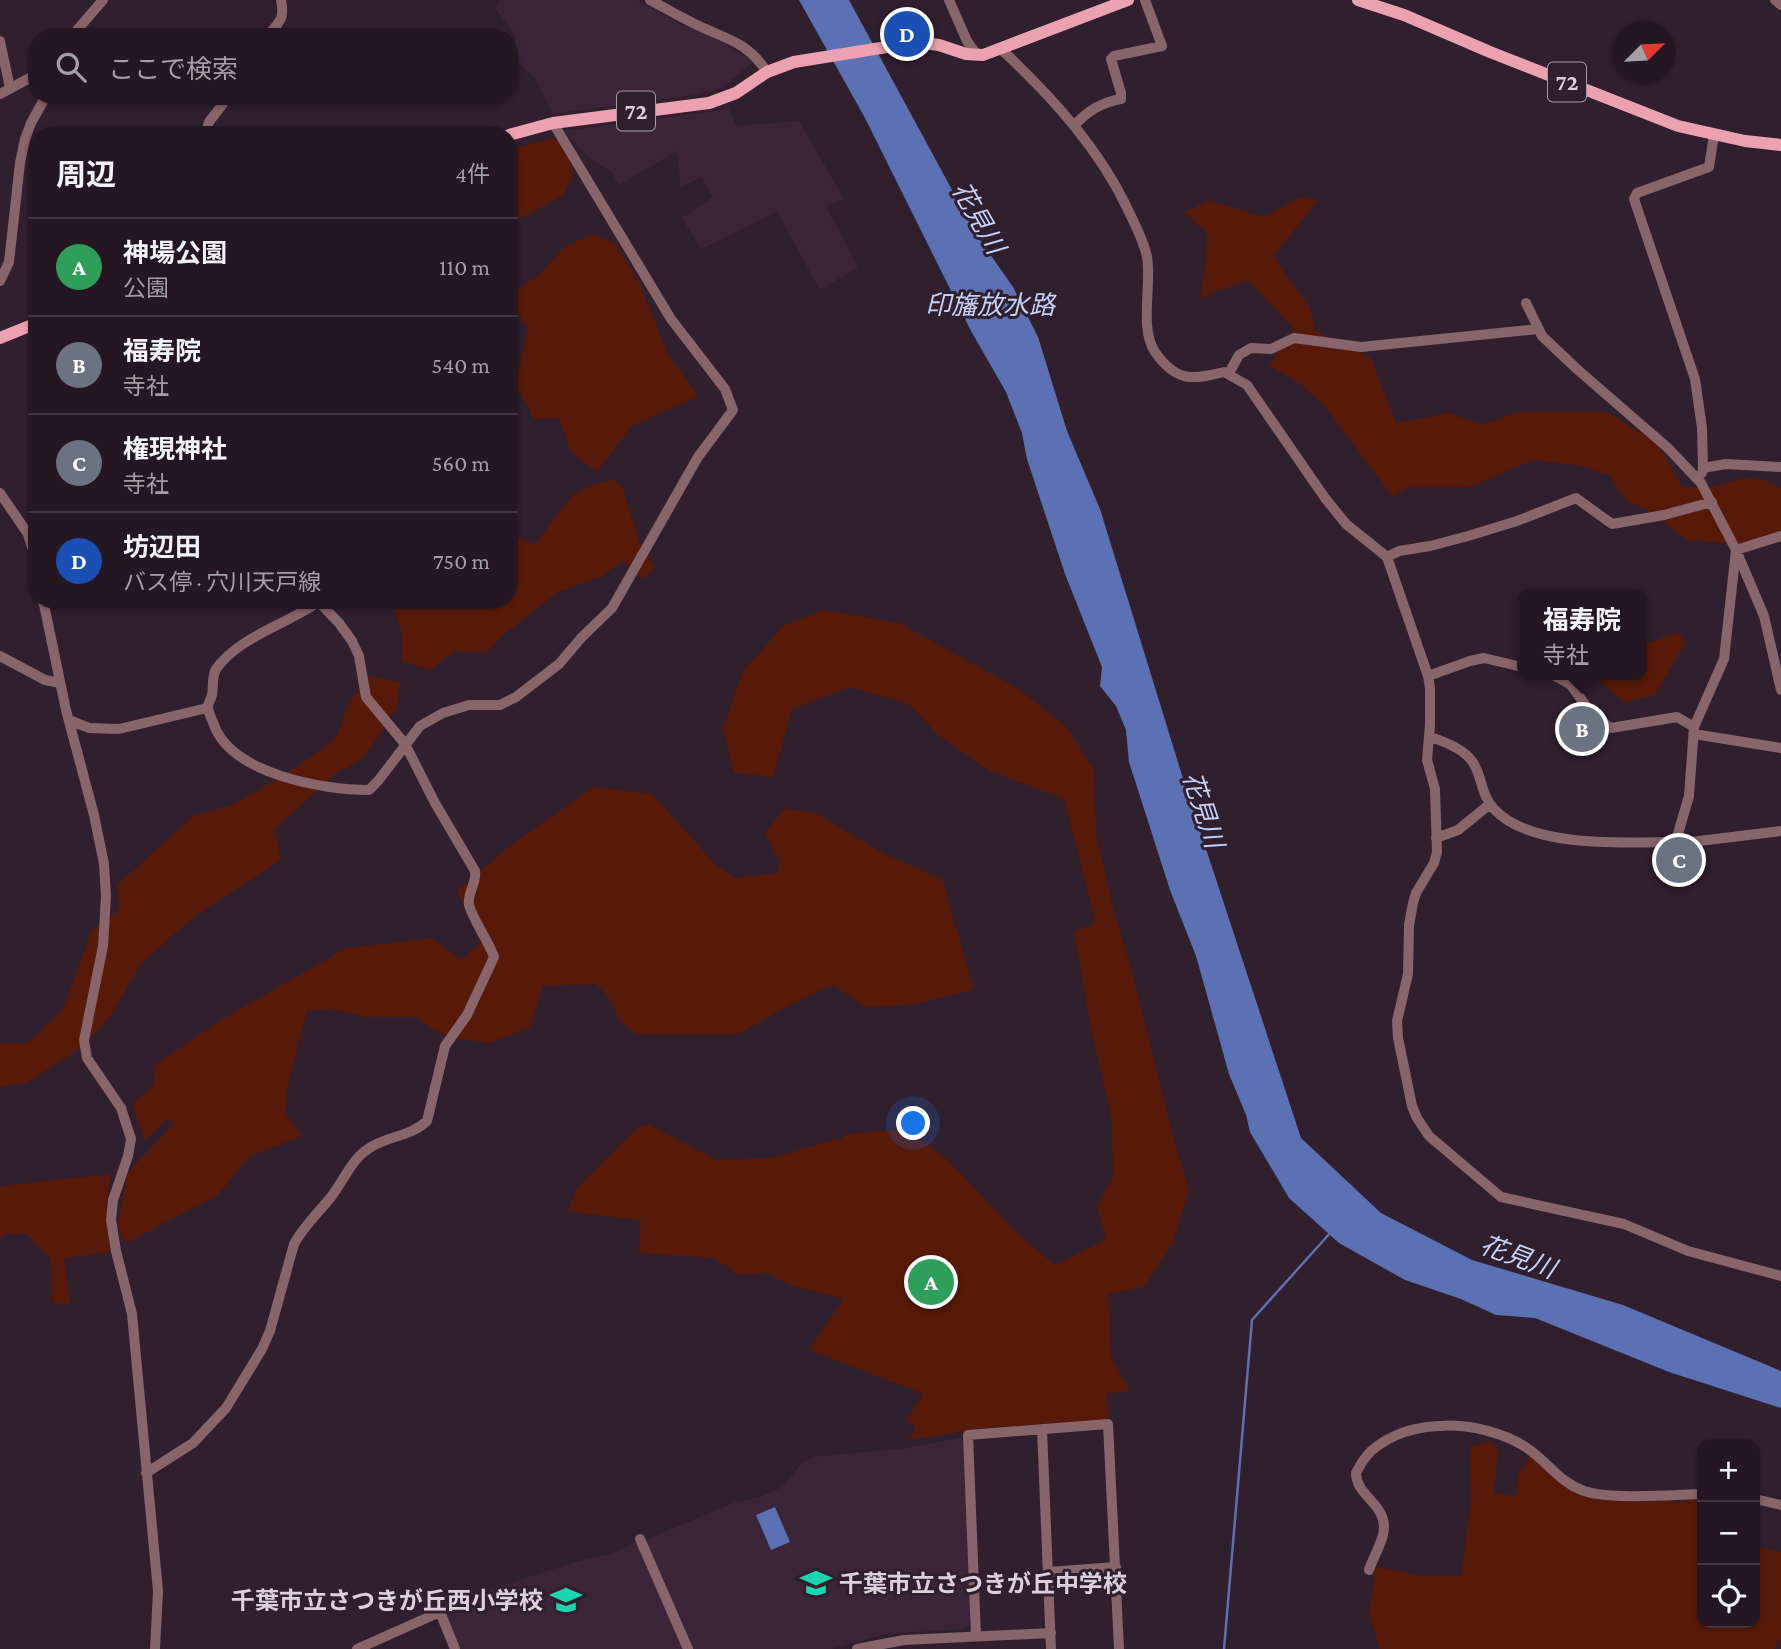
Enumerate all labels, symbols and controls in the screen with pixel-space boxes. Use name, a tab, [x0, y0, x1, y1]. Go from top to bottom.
pin: D	[884, 8, 930, 60]
north arrow	[1613, 21, 1676, 84]
search box	[28, 28, 518, 105]
icon: search	[52, 48, 90, 86]
text: ここで検索	[108, 55, 238, 84]
road number: 72	[1548, 62, 1586, 102]
road number: 72	[617, 92, 655, 130]
text: 周辺	[56, 158, 116, 191]
text: 4件	[455, 161, 490, 187]
water label: 花見川	[946, 177, 1012, 262]
text: 神場公園	[123, 239, 227, 268]
text: A	[72, 254, 86, 280]
text: 110 m	[439, 254, 490, 280]
text: 公園	[123, 275, 169, 301]
water label: 印旛放水路	[925, 291, 1057, 320]
text: 福寿院	[123, 337, 201, 366]
text: B	[72, 352, 86, 378]
text: 540 m	[432, 352, 490, 378]
text: 寺社	[123, 373, 169, 399]
text: 権現神社	[123, 435, 227, 464]
text: C	[72, 450, 86, 476]
text: 560 m	[432, 450, 490, 476]
text: 寺社	[123, 471, 169, 497]
text: 坊辺田	[123, 533, 201, 562]
text: D	[71, 548, 87, 574]
text: 750 m	[433, 548, 490, 574]
text: バス停 · 穴川天戸線	[123, 569, 321, 595]
popup	[1517, 589, 1647, 680]
text: 福寿院	[1543, 606, 1621, 635]
text: 寺社	[1543, 642, 1589, 668]
pin: B	[1559, 703, 1605, 755]
water label: 花見川	[1177, 768, 1230, 854]
pin: C	[1656, 834, 1702, 886]
your location	[896, 1106, 930, 1140]
water label: 花見川	[1476, 1230, 1562, 1285]
pin: A	[908, 1256, 954, 1308]
map controls	[1697, 1439, 1760, 1628]
button: +	[1697, 1439, 1760, 1502]
button: −	[1697, 1502, 1760, 1565]
button: locate	[1697, 1565, 1760, 1628]
school or university icon: 千葉市立さつきが丘中学校	[799, 1566, 833, 1600]
place label: 千葉市立さつきが丘中学校	[839, 1570, 1127, 1597]
school or university icon: 千葉市立さつきが丘西小学校	[549, 1583, 583, 1617]
place label: 千葉市立さつきが丘西小学校	[231, 1587, 543, 1614]

